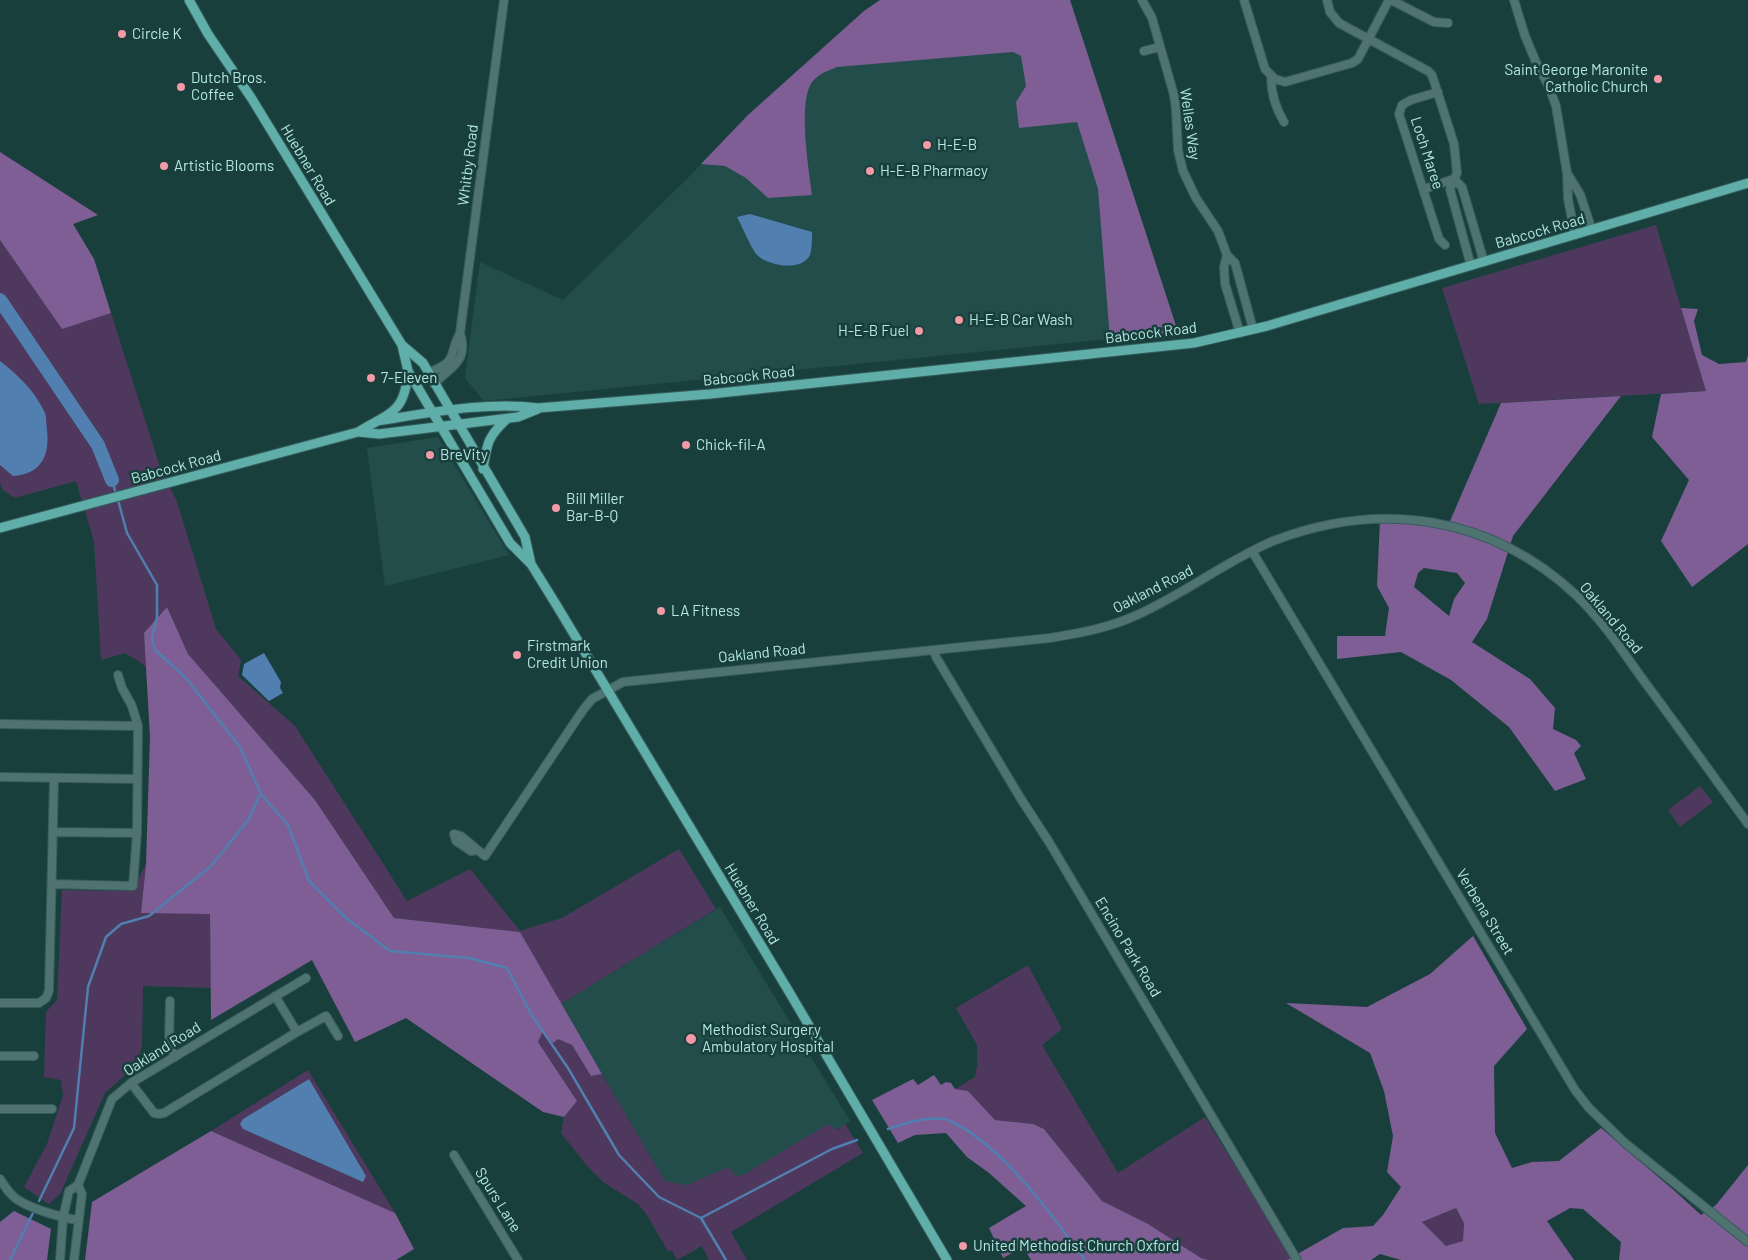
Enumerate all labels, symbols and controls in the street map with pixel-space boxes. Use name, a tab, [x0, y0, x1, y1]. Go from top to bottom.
place label: Circle K	[132, 25, 182, 43]
marker: Circle K	[116, 28, 128, 40]
place label: Saint George Maronite Catholic Church	[1504, 61, 1648, 96]
place label: Dutch Bros. Coffee	[191, 69, 267, 104]
marker: Saint George Maronite Catholic Church	[1652, 73, 1664, 85]
marker: Dutch Bros. Coffee	[175, 81, 187, 93]
street label: Welles Way	[1176, 87, 1204, 161]
street label: Loch Maree	[1407, 114, 1447, 192]
street label: Huebner Road	[277, 121, 339, 209]
street label: Whitby Road	[454, 123, 482, 207]
place label: H-E-B	[937, 136, 977, 154]
marker: H-E-B	[921, 139, 933, 151]
place label: Artistic Blooms	[174, 157, 274, 175]
marker: Artistic Blooms	[158, 160, 170, 172]
place label: H-E-B Pharmacy	[880, 162, 988, 180]
marker: H-E-B Pharmacy	[864, 165, 876, 177]
street label: Babcock Road	[1493, 210, 1587, 252]
place label: H-E-B Car Wash	[969, 311, 1073, 329]
marker: H-E-B Car Wash	[953, 314, 965, 326]
street label: Babcock Road	[1104, 318, 1198, 348]
place label: H-E-B Fuel	[838, 322, 909, 340]
marker: H-E-B Fuel	[913, 325, 925, 337]
street label: Babcock Road	[702, 362, 796, 390]
place label: 7-Eleven	[381, 369, 437, 387]
marker: 7-Eleven	[365, 372, 377, 384]
place label: Chick-fil-A	[696, 436, 766, 454]
marker: Chick-fil-A	[680, 439, 692, 451]
street label: Babcock Road	[129, 446, 223, 488]
place label: BreVity	[440, 446, 488, 464]
marker: BreVity	[424, 449, 436, 461]
place label: Bill Miller Bar-B-Q	[566, 490, 624, 525]
marker: Bill Miller Bar-B-Q	[550, 502, 562, 514]
street label: Oakland Road	[1110, 561, 1196, 617]
street label: Oakland Road	[1576, 579, 1646, 657]
place label: LA Fitness	[671, 602, 740, 620]
marker: LA Fitness	[655, 605, 667, 617]
place label: Firstmark Credit Union	[527, 637, 608, 672]
street label: Oakland Road	[717, 639, 807, 667]
marker: Firstmark Credit Union	[511, 649, 523, 661]
street label: Huebner Road	[721, 860, 783, 948]
street label: Verbena Street	[1452, 866, 1518, 958]
street label: Encino Park Road	[1091, 894, 1165, 1000]
street label: Oakland Road	[120, 1018, 204, 1080]
place label: Methodist Surgery Ambulatory Hospital	[702, 1021, 834, 1056]
marker: Methodist Surgery Ambulatory Hospital	[684, 1032, 698, 1046]
street label: Spurs Lane	[471, 1164, 525, 1236]
place label: United Methodist Church Oxford	[973, 1237, 1179, 1255]
marker: United Methodist Church Oxford	[957, 1240, 969, 1252]

